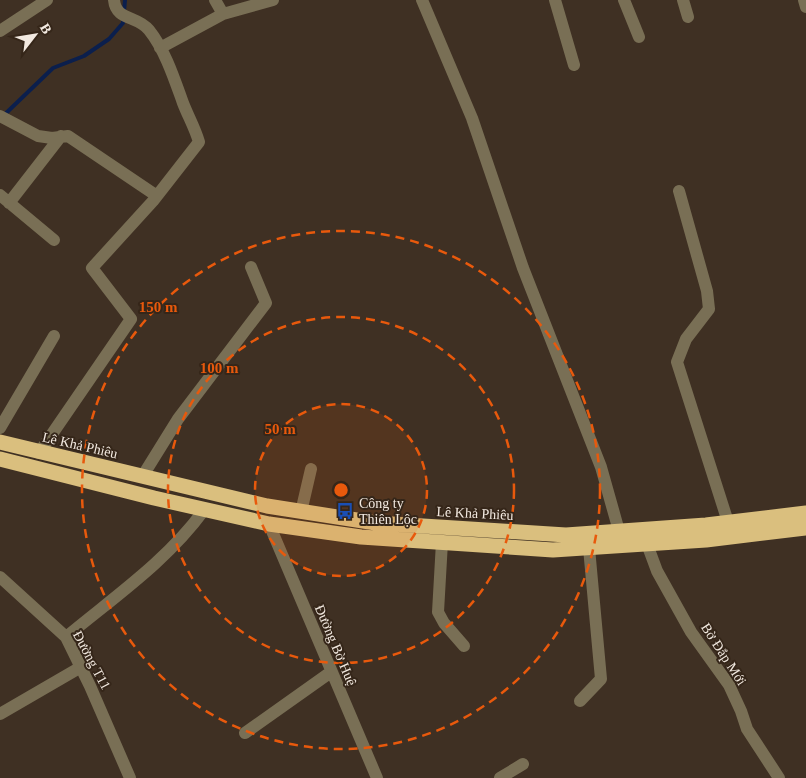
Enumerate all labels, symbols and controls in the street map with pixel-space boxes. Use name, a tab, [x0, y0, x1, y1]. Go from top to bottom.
north arrow	[10, 10, 60, 60]
text: B	[37, 21, 55, 36]
text: 150 m	[139, 299, 178, 315]
text: 100 m	[200, 360, 239, 376]
text: 50 m	[264, 421, 296, 437]
street label: Lê Khả Phiêu	[41, 430, 119, 461]
centre of rings	[332, 481, 350, 499]
place label: Công ty Thiên Lộc	[359, 496, 417, 527]
bus stop icon: Công ty Thiên Lộc	[335, 501, 355, 521]
street label: Lê Khả Phiêu	[436, 504, 514, 523]
street label: Đường Bờ Huệ	[312, 603, 359, 688]
street label: Bờ Đắp Mới	[698, 620, 749, 688]
street label: Đường T11	[70, 628, 113, 692]

